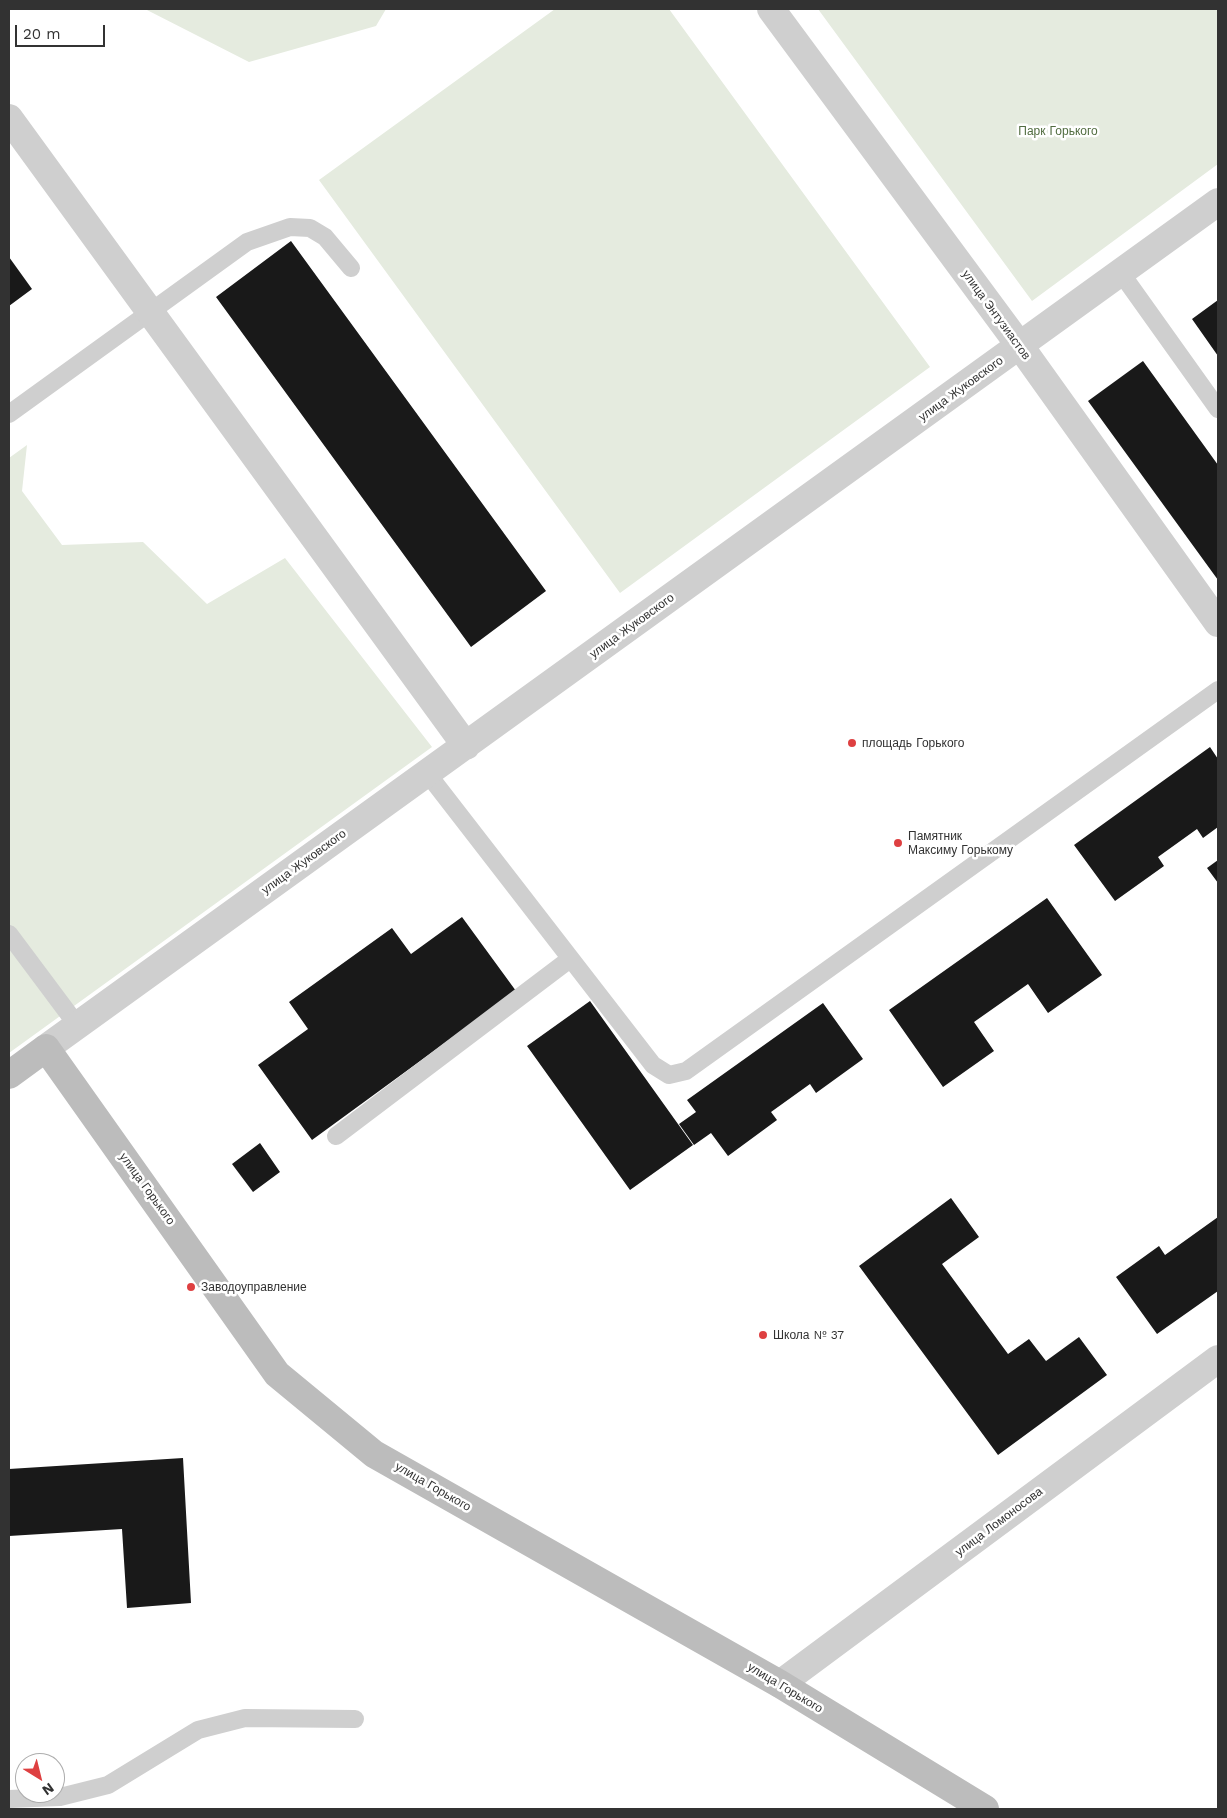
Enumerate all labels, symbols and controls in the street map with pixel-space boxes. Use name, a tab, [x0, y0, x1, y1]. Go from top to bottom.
scale bar	[18, 15, 108, 47]
text: 20 m	[23, 25, 61, 43]
park label: Парк Горького	[1018, 124, 1098, 138]
street label: улица Энтузиастов	[959, 267, 1033, 363]
street label: улица Жуковского	[916, 353, 1006, 425]
street label: улица Жуковского	[587, 590, 677, 662]
place label: площадь Горького	[862, 736, 964, 750]
marker: площадь Горького	[846, 737, 858, 749]
street label: улица Жуковского	[259, 826, 349, 898]
place label: Памятник Максиму Горькому	[908, 829, 1013, 857]
marker: Памятник Максиму Горькому	[892, 837, 904, 849]
street label: улица Горького	[116, 1150, 178, 1228]
place label: Заводоуправление	[201, 1280, 307, 1294]
marker: Заводоуправление	[185, 1281, 197, 1293]
place label: Школа № 37	[773, 1328, 844, 1342]
marker: Школа № 37	[757, 1329, 769, 1341]
street label: улица Горького	[392, 1459, 474, 1515]
street label: улица Ломоносова	[953, 1484, 1045, 1560]
street label: улица Горького	[745, 1660, 825, 1716]
north arrow	[15, 1753, 65, 1803]
text: N	[39, 1780, 57, 1799]

